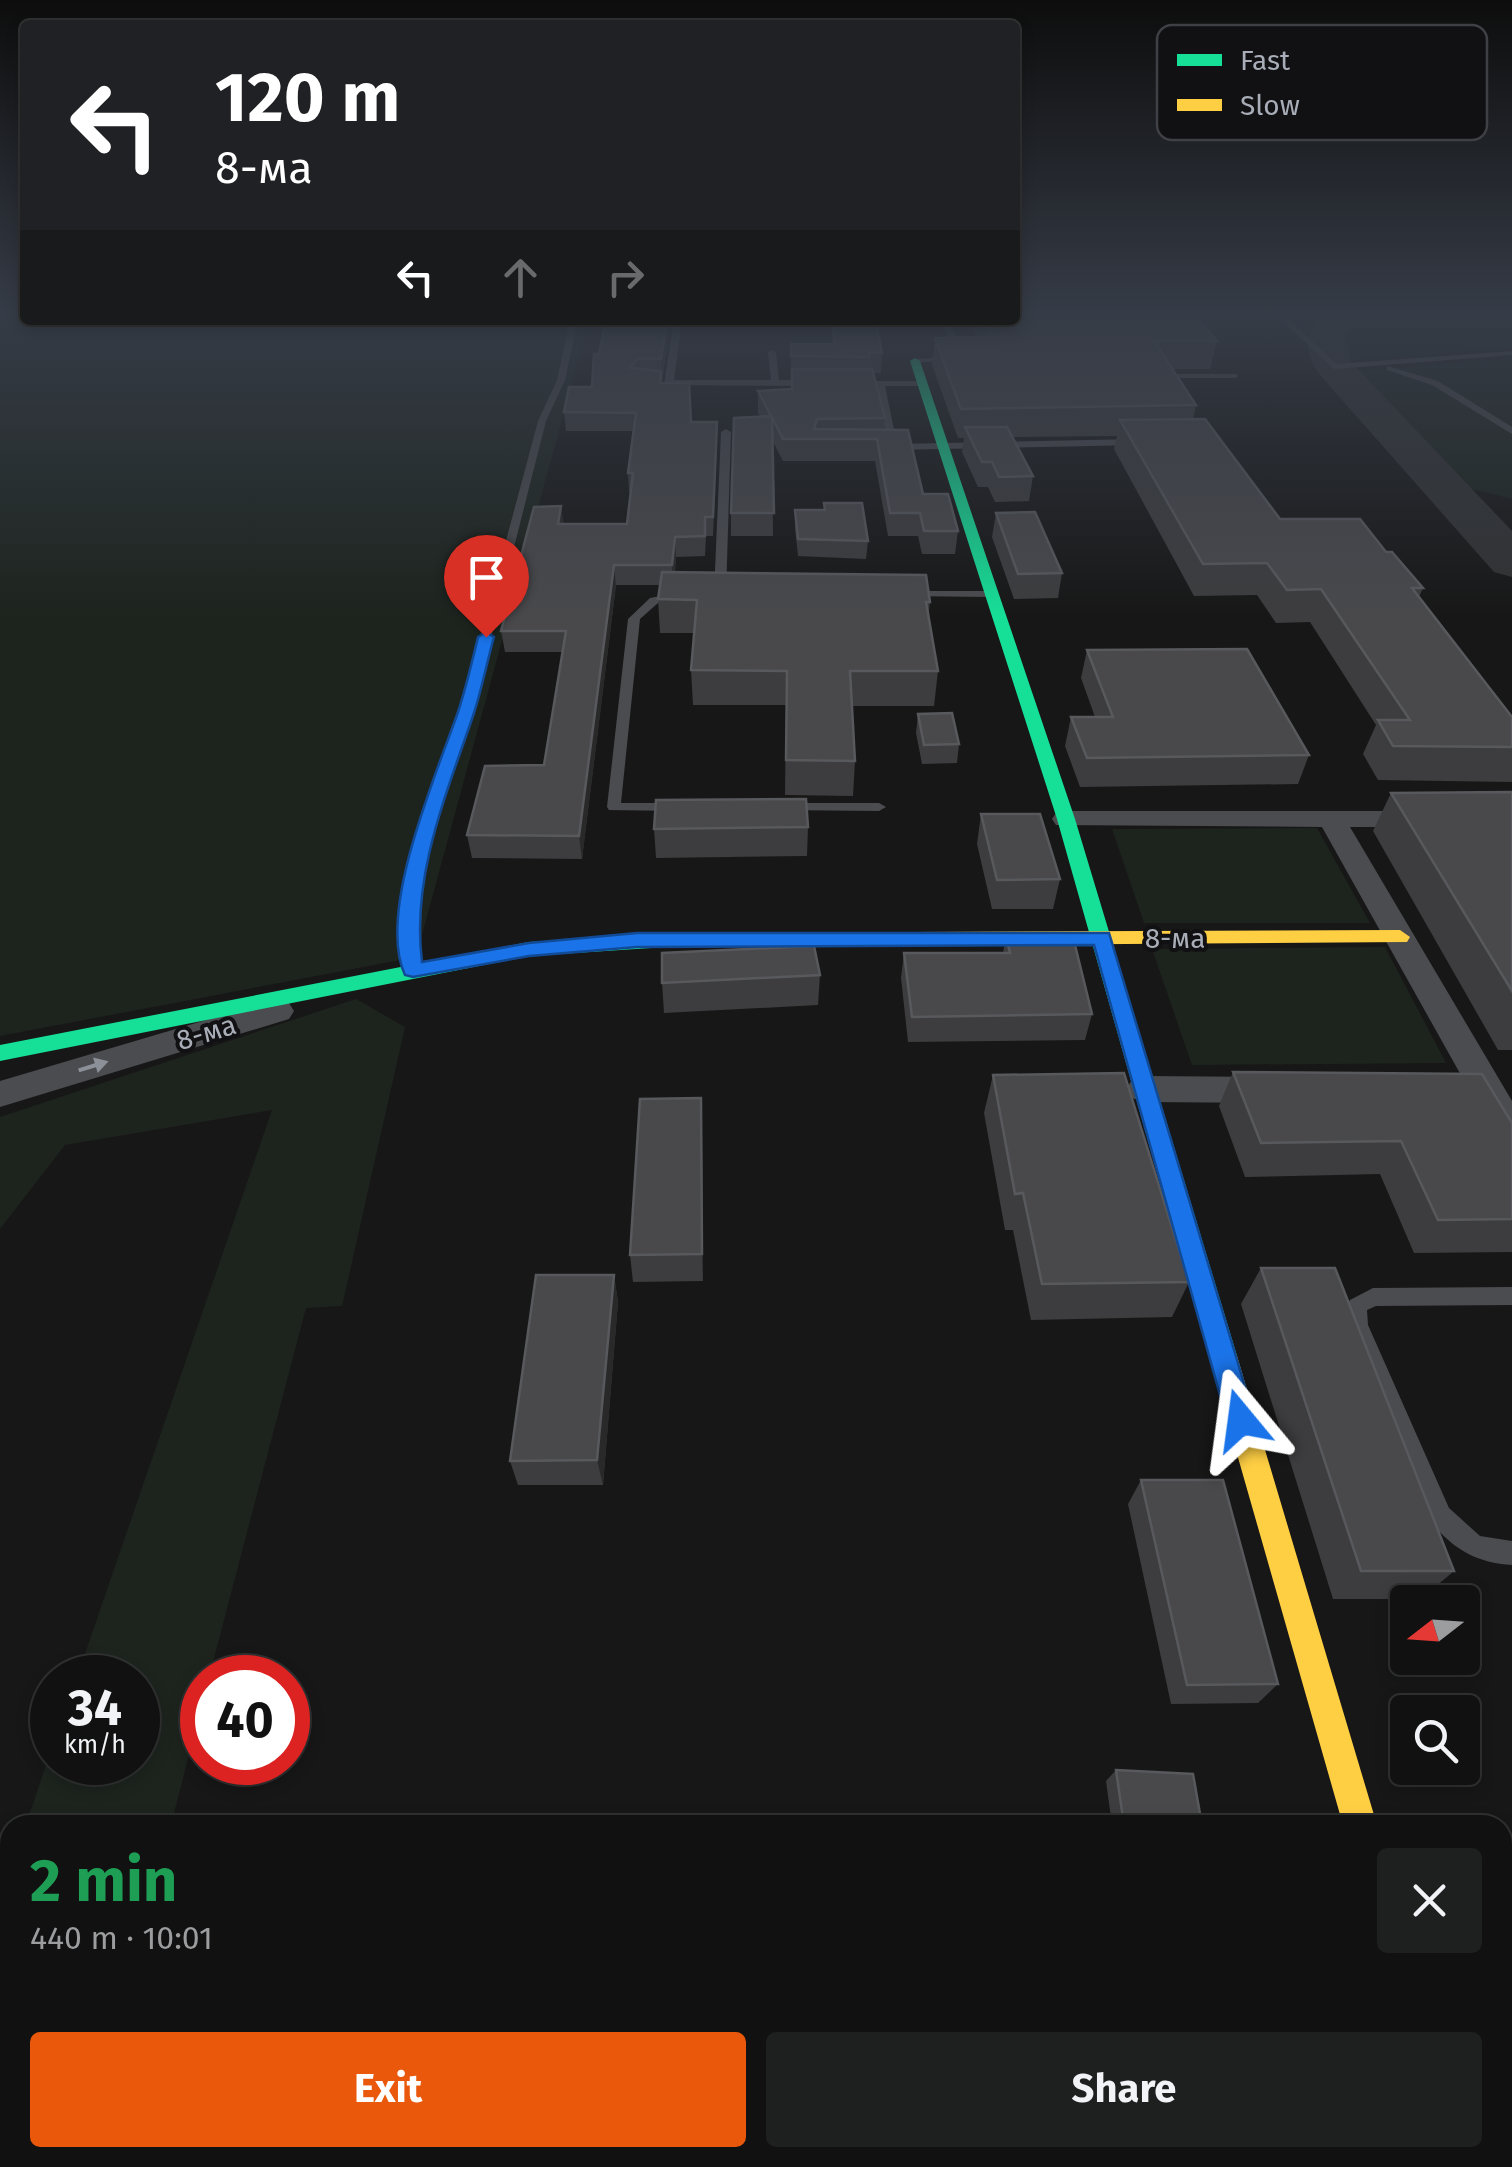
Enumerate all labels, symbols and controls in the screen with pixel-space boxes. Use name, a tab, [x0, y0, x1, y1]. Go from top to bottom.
legend	[1157, 25, 1487, 140]
text: Fast	[1240, 44, 1291, 77]
text: 120 m	[215, 56, 400, 140]
icon: left	[50, 60, 180, 190]
text: Slow	[1240, 89, 1300, 122]
text: 8-ма	[215, 141, 313, 195]
icon: left	[388, 250, 443, 305]
icon: ahead	[493, 250, 548, 305]
icon: right	[598, 250, 653, 305]
pin	[444, 535, 529, 638]
icon: arrive	[459, 550, 514, 605]
street label: 8-ма	[1145, 922, 1205, 955]
street label: 8-ма	[172, 1008, 240, 1057]
one-way arrow	[79, 1058, 109, 1073]
position arrow	[1189, 1368, 1293, 1472]
north arrow	[1390, 1585, 1480, 1675]
map controls	[1390, 1585, 1480, 1785]
speed limit sign: 40	[180, 1655, 310, 1785]
text: 34	[68, 1678, 122, 1738]
button: search	[1390, 1695, 1480, 1785]
text: km/h	[64, 1730, 126, 1760]
text: 2 min	[30, 1845, 177, 1917]
button: close	[1377, 1848, 1482, 1953]
text: 440 m · 10:01	[30, 1919, 213, 1957]
button: Exit	[30, 2032, 746, 2147]
button: Share	[766, 2032, 1482, 2147]

